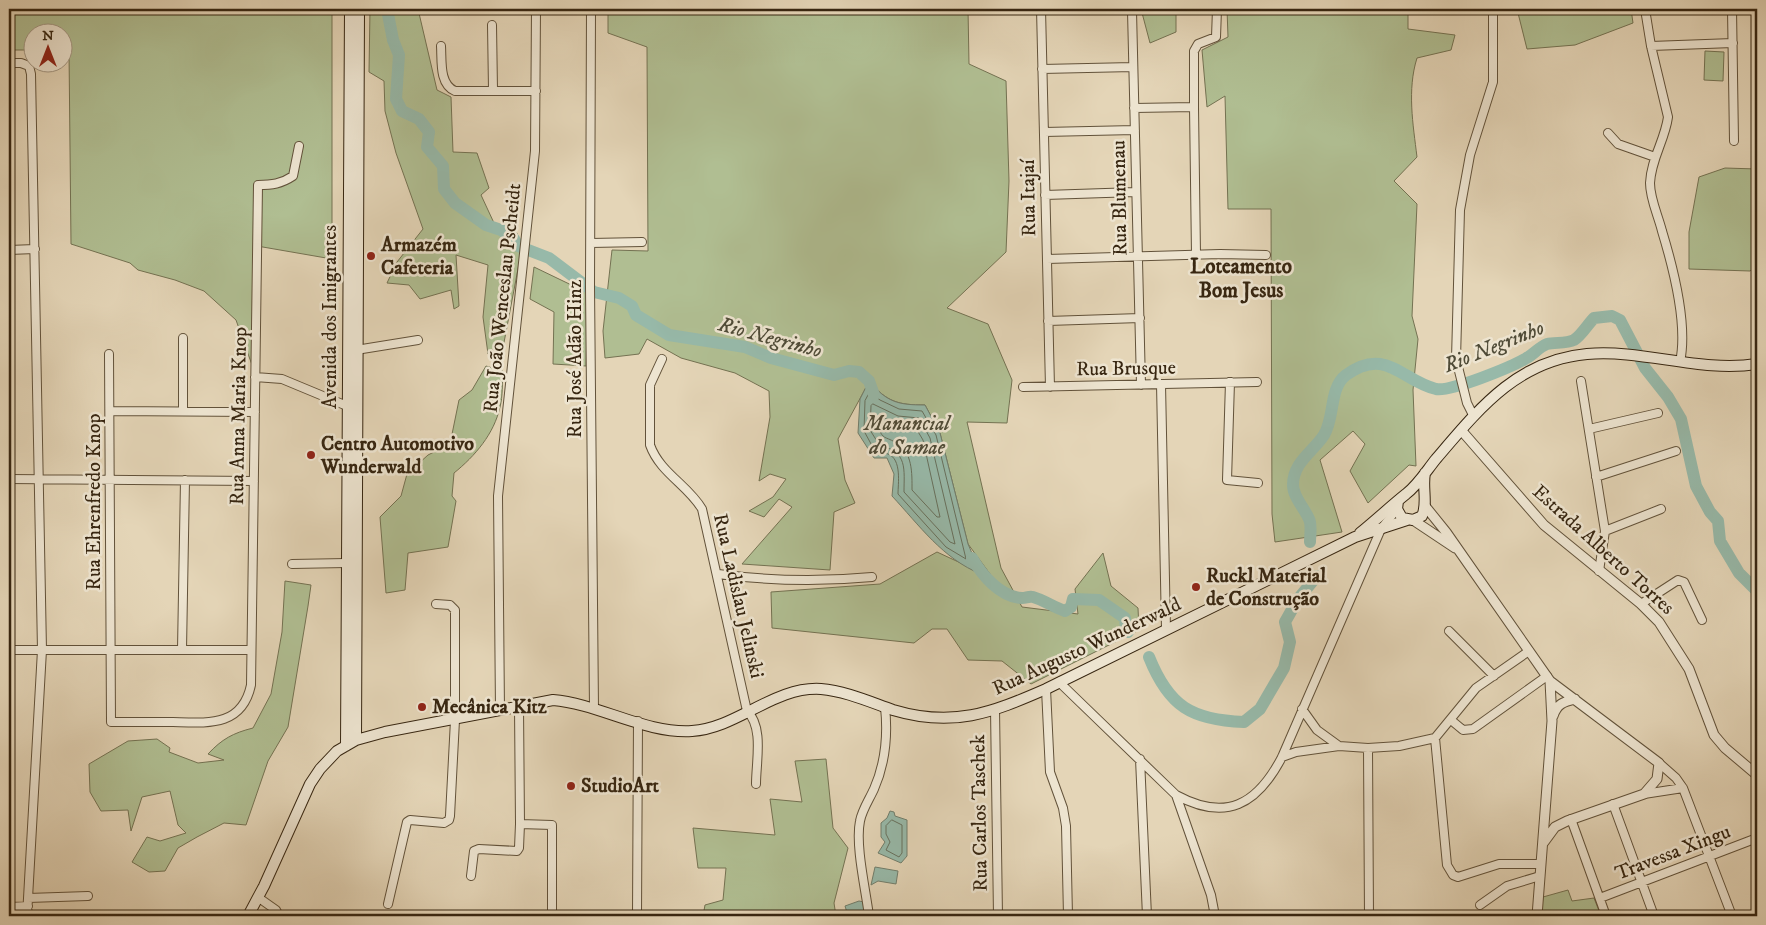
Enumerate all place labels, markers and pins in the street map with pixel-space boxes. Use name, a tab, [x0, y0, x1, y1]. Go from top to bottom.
place label: Armazém Cafeteria	[380, 233, 457, 281]
marker: Armazém Cafeteria	[365, 250, 377, 262]
place label: Centro Automotivo Wunderwald	[320, 432, 474, 480]
marker: Centro Automotivo Wunderwald	[305, 449, 317, 461]
place label: Ruckl Material de Construção	[1206, 564, 1327, 612]
marker: Ruckl Material de Construção	[1190, 581, 1202, 593]
place label: Mecânica Kitz	[432, 695, 547, 720]
marker: Mecânica Kitz	[416, 701, 428, 713]
place label: StudioArt	[581, 774, 660, 799]
marker: StudioArt	[565, 780, 577, 792]

